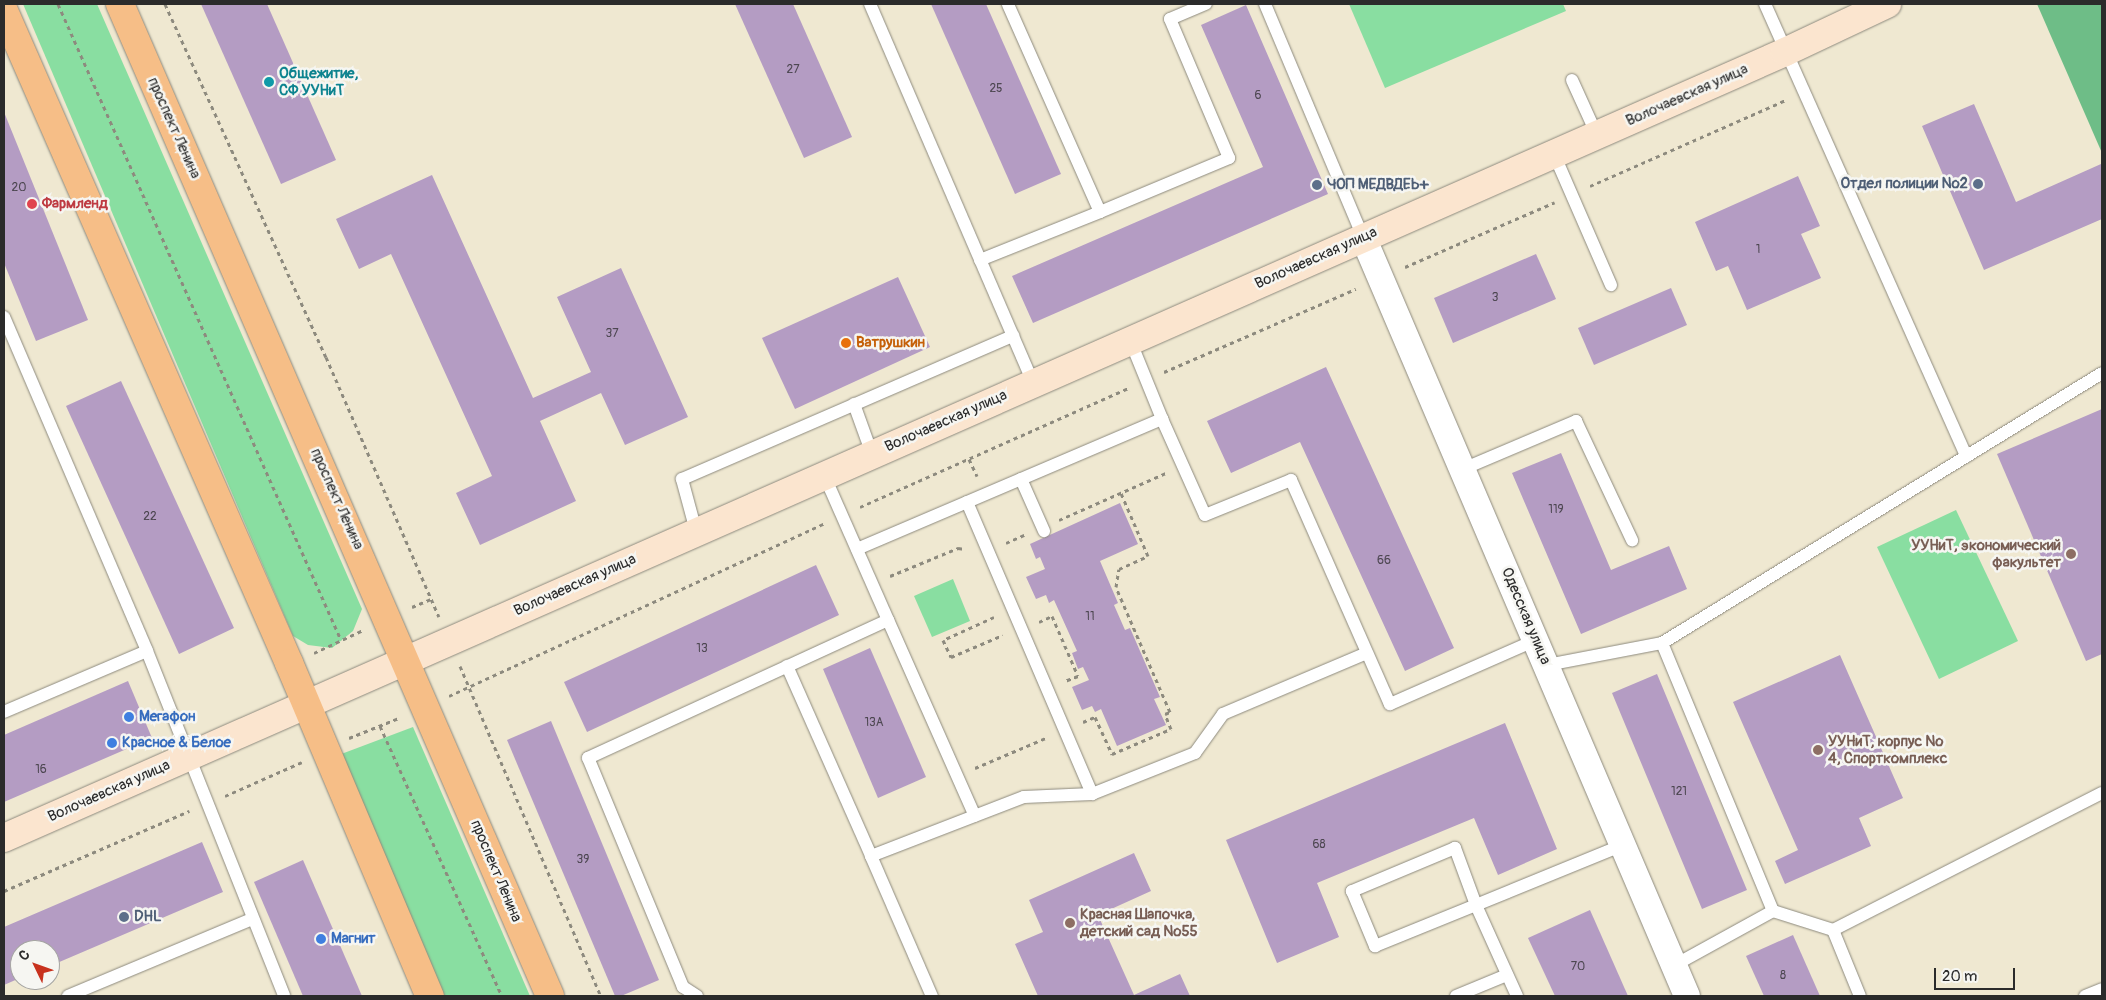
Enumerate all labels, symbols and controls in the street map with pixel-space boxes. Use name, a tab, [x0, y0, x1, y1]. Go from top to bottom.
street label: Волочаевская улица	[1623, 60, 1751, 130]
house number: 27	[786, 63, 800, 77]
place label: Общежитие, СФ УУНиТ	[279, 64, 358, 99]
street label: проспект Ленина	[144, 75, 204, 181]
marker: Общежитие, СФ УУНиТ	[263, 76, 275, 88]
house number: 25	[989, 82, 1003, 96]
house number: 6	[1255, 89, 1261, 103]
place label: Отдел полиции №2	[1841, 175, 1968, 193]
place label: ЧОП МЕДВДЕЬ+	[1327, 176, 1428, 194]
marker: Отдел полиции №2	[1972, 178, 1984, 190]
marker: ЧОП МЕДВДЕЬ+	[1311, 179, 1323, 191]
house number: 20	[12, 181, 26, 195]
place label: Фармленд	[42, 195, 108, 213]
marker: Фармленд	[26, 198, 38, 210]
street label: Волочаевская улица	[1252, 223, 1380, 293]
house number: 1	[1756, 243, 1760, 257]
house number: 3	[1492, 291, 1498, 305]
house number: 37	[605, 327, 619, 341]
place label: Ватрушкин	[856, 334, 925, 352]
marker: Ватрушкин	[840, 337, 852, 349]
street label: Волочаевская улица	[882, 386, 1010, 456]
street label: проспект Ленина	[307, 446, 367, 552]
house number: 119	[1548, 503, 1564, 517]
house number: 22	[143, 510, 157, 524]
place label: УУНиТ, экономический факультет	[1911, 536, 2061, 571]
marker: УУНиТ, экономический факультет	[2065, 548, 2077, 560]
street label: Волочаевская улица	[511, 550, 639, 620]
house number: 66	[1377, 554, 1391, 568]
street label: Одесская улица	[1497, 565, 1555, 667]
house number: 11	[1085, 610, 1095, 624]
house number: 13	[696, 642, 708, 656]
place label: Мегафон	[139, 708, 195, 726]
marker: Мегафон	[123, 711, 135, 723]
house number: 13А	[864, 716, 884, 730]
place label: УУНиТ, корпус № 4, Спорткомплекс	[1828, 732, 1947, 767]
place label: Красное & Белое	[122, 734, 231, 752]
marker: Красное & Белое	[106, 737, 118, 749]
marker: УУНиТ, корпус № 4, Спорткомплекс	[1812, 744, 1824, 756]
street label: Волочаевская улица	[45, 756, 173, 826]
house number: 16	[35, 763, 47, 777]
house number: 121	[1671, 785, 1687, 799]
street label: проспект Ленина	[466, 817, 526, 925]
house number: 68	[1312, 838, 1326, 852]
house number: 39	[577, 853, 589, 867]
place label: Красная Шапочка, детский сад №55	[1080, 905, 1198, 940]
place label: DHL	[134, 908, 161, 926]
marker: DHL	[118, 911, 130, 923]
marker: Красная Шапочка, детский сад №55	[1064, 917, 1076, 929]
place label: Магнит	[331, 930, 376, 948]
marker: Магнит	[315, 933, 327, 945]
north arrow	[10, 940, 60, 990]
text: С	[15, 946, 33, 964]
scale bar	[1936, 958, 2017, 990]
house number: 70	[1571, 960, 1585, 974]
text: 20 m	[1942, 967, 1977, 986]
house number: 8	[1780, 969, 1786, 983]

